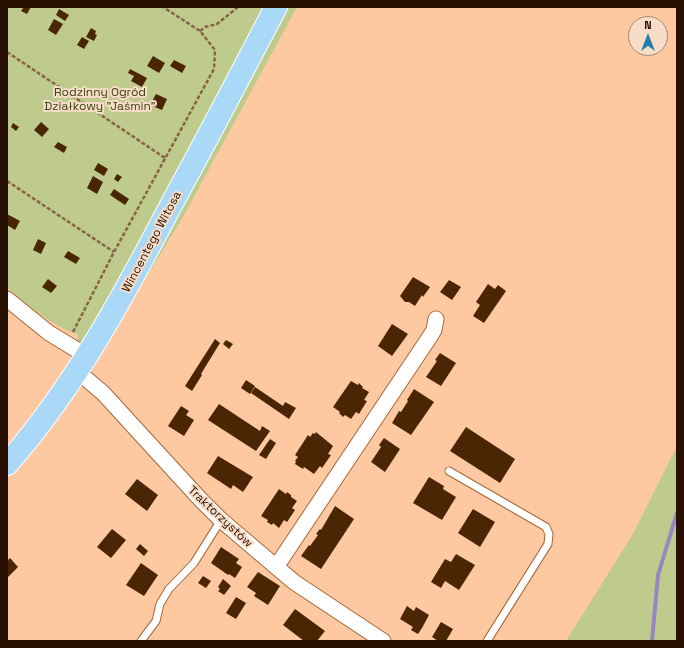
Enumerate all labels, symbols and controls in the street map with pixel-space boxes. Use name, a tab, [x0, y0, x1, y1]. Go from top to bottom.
north arrow	[628, 16, 668, 56]
text: N	[644, 18, 652, 32]
park label: Rodzinny Ogród Działkowy "Jaśmin"	[44, 86, 156, 114]
street label: Wincentego Witosa	[119, 189, 185, 295]
street label: Traktorzystów	[185, 483, 255, 551]

